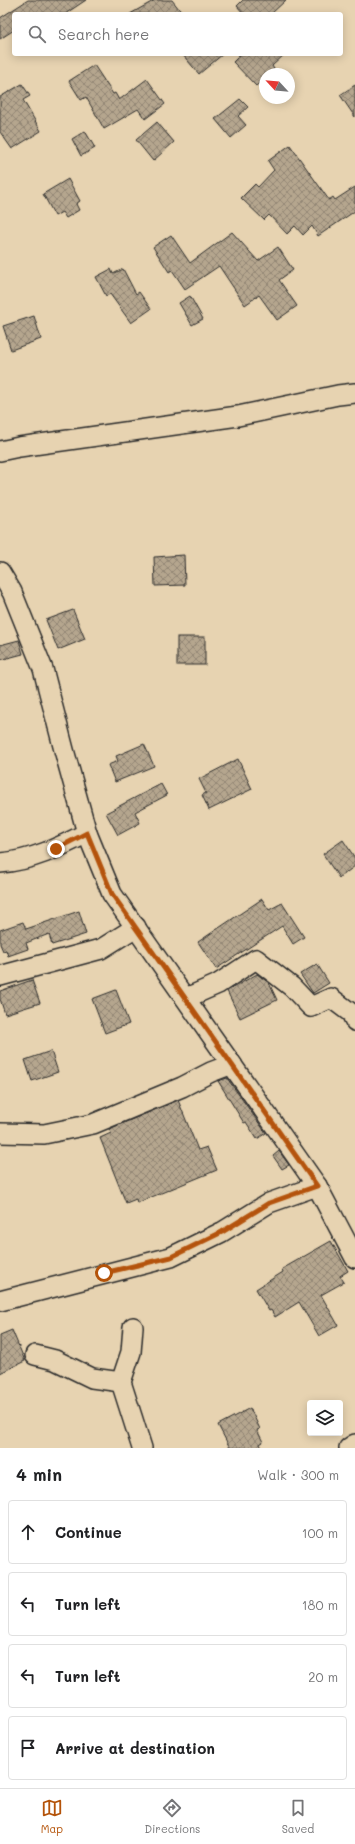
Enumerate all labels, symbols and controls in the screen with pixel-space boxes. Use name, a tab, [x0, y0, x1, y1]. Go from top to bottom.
search box	[12, 12, 343, 56]
icon: search	[26, 23, 48, 45]
text: Search here	[58, 24, 149, 44]
north arrow	[259, 68, 295, 104]
route end	[47, 840, 65, 858]
route start	[95, 1264, 113, 1282]
map controls	[307, 1400, 343, 1436]
button: layers	[307, 1400, 343, 1436]
text: 4 min	[16, 1463, 62, 1485]
text: Walk · 300 m	[257, 1466, 339, 1483]
icon: ahead	[17, 1521, 39, 1543]
text: Continue	[55, 1522, 122, 1542]
text: 100 m	[302, 1524, 338, 1541]
icon: left	[17, 1593, 39, 1615]
text: Turn left	[55, 1594, 120, 1614]
text: 180 m	[302, 1596, 338, 1613]
icon: left	[17, 1665, 39, 1687]
text: Turn left	[55, 1666, 120, 1686]
text: 20 m	[308, 1668, 338, 1685]
icon: arrive	[17, 1737, 39, 1759]
text: Arrive at destination	[55, 1738, 215, 1758]
tab: Map	[41, 1797, 63, 1836]
tab: Directions	[144, 1797, 200, 1836]
tab: Saved	[282, 1797, 314, 1836]

